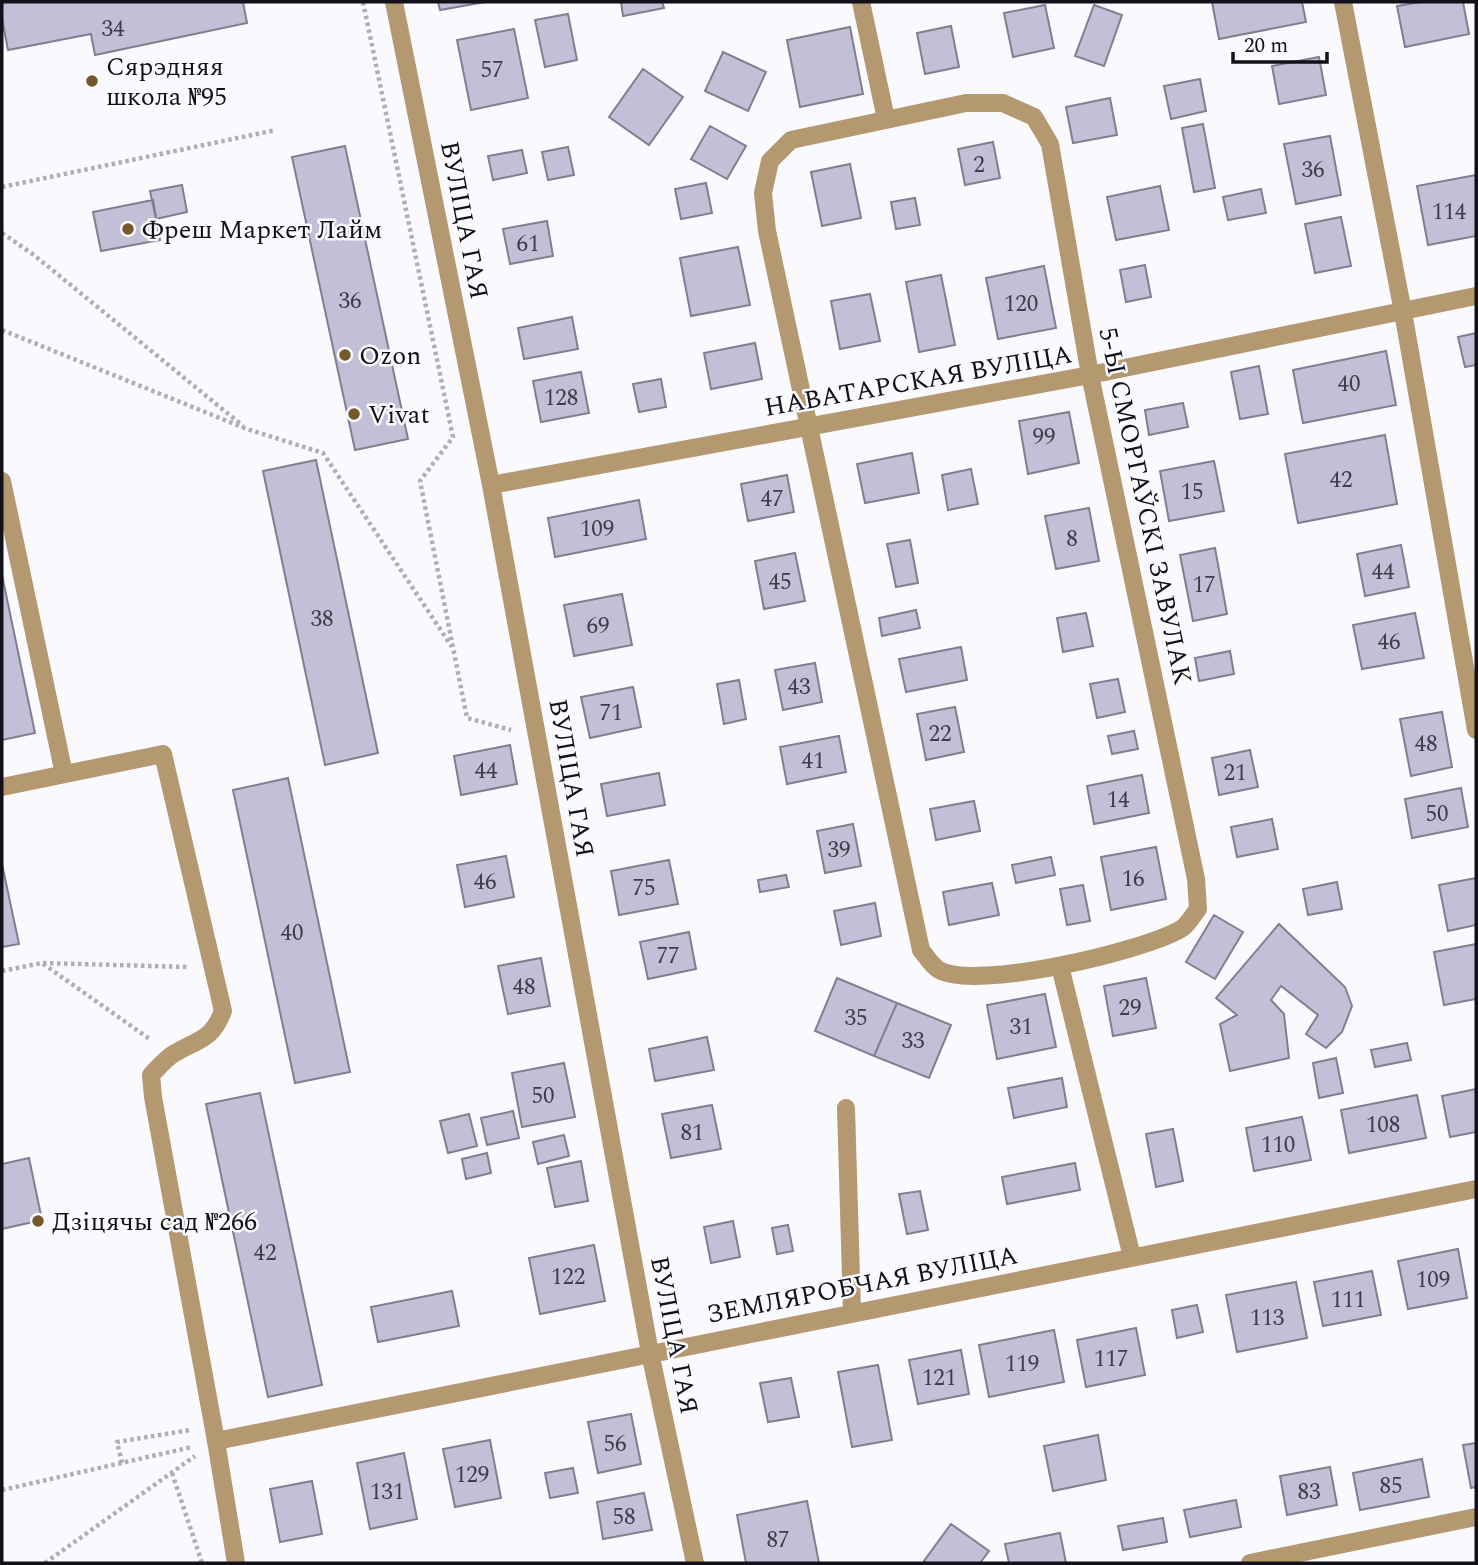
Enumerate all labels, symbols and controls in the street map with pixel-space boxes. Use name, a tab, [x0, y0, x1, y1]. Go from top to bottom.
house number: 34	[102, 12, 125, 47]
scale bar	[1233, 21, 1328, 65]
text: 20 m	[1244, 30, 1288, 62]
place label: Сярэдняя школа №95	[106, 47, 227, 117]
house number: 57	[481, 53, 504, 88]
marker: Сярэдняя школа №95	[84, 73, 100, 89]
street label: ВУЛІЦА ГАЯ	[429, 138, 499, 303]
house number: 2	[973, 148, 985, 183]
house number: 36	[1302, 153, 1325, 188]
house number: 114	[1432, 195, 1467, 230]
place label: Фреш Маркет Лайм	[142, 210, 382, 250]
marker: Фреш Маркет Лайм	[120, 221, 136, 237]
house number: 61	[517, 227, 540, 262]
house number: 36	[339, 284, 362, 319]
house number: 120	[1004, 287, 1038, 322]
street label: 5-Ы СМОРГАЎСКІ ЗАВУЛАК	[1088, 324, 1203, 689]
street label: НАВАТАРСКАЯ ВУЛІЦА	[761, 334, 1075, 428]
place label: Ozon	[359, 336, 421, 376]
marker: Ozon	[337, 347, 353, 363]
house number: 40	[1338, 367, 1361, 402]
house number: 128	[544, 381, 578, 416]
place label: Vivat	[368, 395, 430, 435]
marker: Vivat	[346, 406, 362, 422]
house number: 99	[1033, 420, 1056, 455]
house number: 42	[1330, 463, 1353, 498]
house number: 15	[1181, 475, 1204, 510]
house number: 47	[761, 482, 784, 517]
house number: 109	[580, 512, 614, 547]
house number: 8	[1066, 522, 1078, 557]
house number: 44	[1372, 555, 1395, 590]
house number: 45	[769, 565, 792, 600]
house number: 17	[1193, 568, 1216, 603]
house number: 38	[311, 602, 334, 637]
house number: 69	[587, 609, 610, 644]
house number: 46	[1378, 625, 1401, 660]
house number: 43	[788, 670, 811, 705]
street label: ВУЛІЦА ГАЯ	[537, 696, 605, 861]
house number: 71	[600, 696, 623, 731]
house number: 22	[929, 717, 952, 752]
house number: 48	[1415, 727, 1438, 762]
house number: 41	[802, 744, 825, 779]
house number: 44	[475, 754, 498, 789]
house number: 21	[1224, 756, 1247, 791]
house number: 14	[1107, 783, 1130, 818]
house number: 50	[1426, 797, 1449, 832]
house number: 39	[828, 833, 851, 868]
house number: 16	[1122, 862, 1145, 897]
house number: 46	[474, 865, 497, 900]
house number: 75	[633, 871, 656, 906]
house number: 40	[281, 916, 304, 951]
house number: 77	[657, 939, 680, 974]
house number: 48	[513, 970, 536, 1005]
house number: 29	[1119, 991, 1142, 1026]
house number: 35	[845, 1001, 868, 1036]
house number: 31	[1010, 1010, 1033, 1045]
house number: 33	[902, 1024, 925, 1059]
house number: 50	[532, 1079, 555, 1114]
house number: 108	[1366, 1108, 1400, 1143]
house number: 81	[681, 1116, 704, 1151]
house number: 110	[1261, 1128, 1295, 1163]
place label: Дзіцячы сад №266	[52, 1202, 257, 1242]
marker: Дзіцячы сад №266	[30, 1213, 46, 1229]
street label: ЗЕМЛЯРОБЧАЯ ВУЛІЦА	[703, 1235, 1021, 1335]
house number: 42	[254, 1236, 277, 1271]
street label: ВУЛІЦА ГАЯ	[639, 1253, 709, 1418]
house number: 122	[551, 1260, 585, 1295]
house number: 109	[1416, 1263, 1450, 1298]
house number: 111	[1331, 1283, 1365, 1318]
house number: 113	[1250, 1301, 1284, 1336]
house number: 117	[1094, 1342, 1128, 1377]
house number: 119	[1005, 1347, 1039, 1382]
house number: 121	[922, 1361, 956, 1396]
house number: 56	[604, 1427, 627, 1462]
house number: 129	[455, 1458, 489, 1493]
house number: 85	[1380, 1469, 1403, 1504]
house number: 131	[370, 1475, 404, 1510]
house number: 83	[1298, 1475, 1321, 1510]
house number: 58	[613, 1500, 636, 1535]
house number: 87	[767, 1523, 790, 1558]

